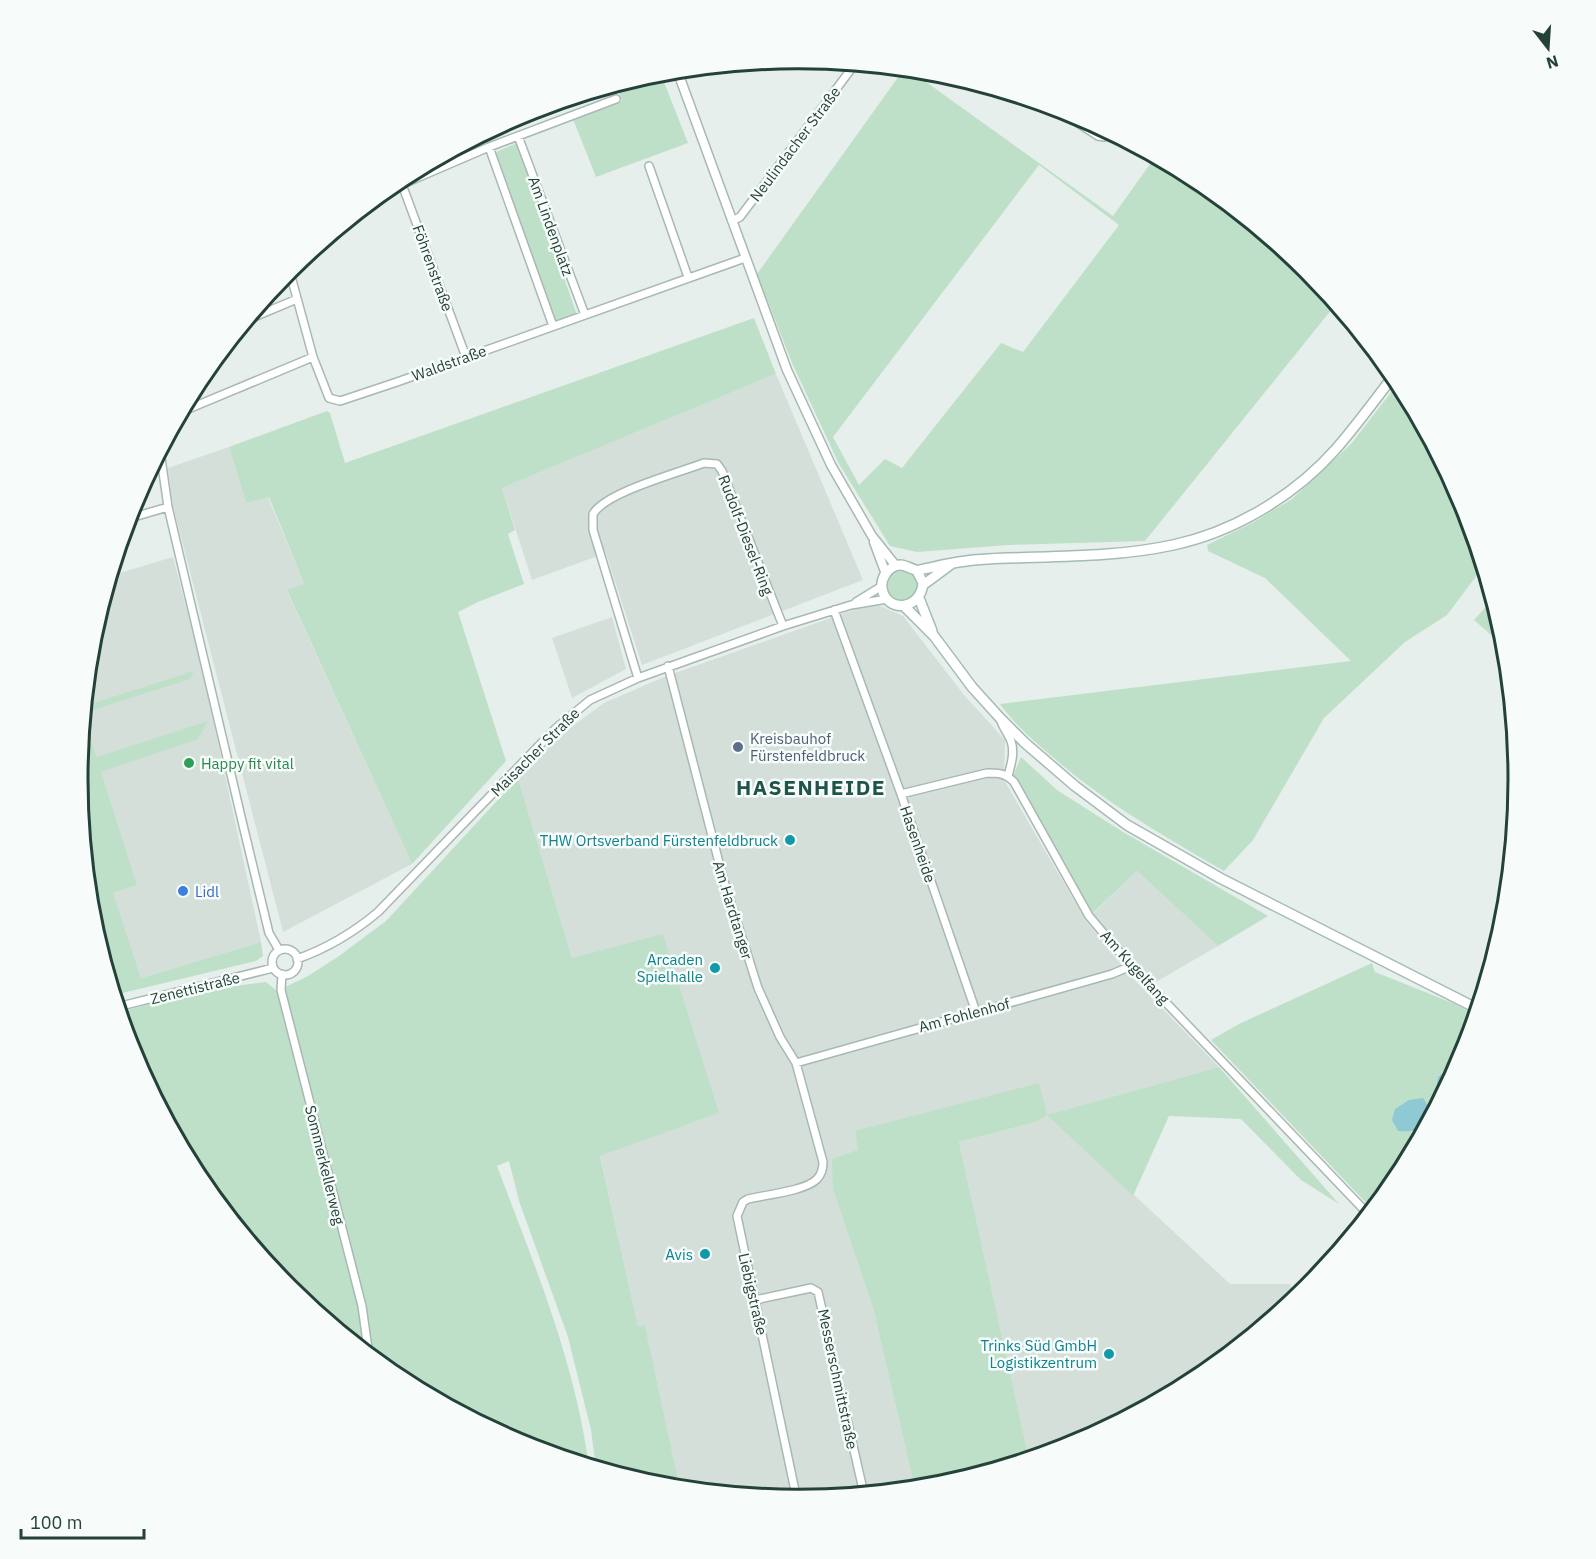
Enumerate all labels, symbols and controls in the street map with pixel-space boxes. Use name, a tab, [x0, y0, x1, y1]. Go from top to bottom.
north arrow	[1518, 18, 1578, 78]
text: N	[1544, 51, 1561, 74]
street label: Neulindacher Straße	[746, 83, 844, 205]
street label: Am Lindenplatz	[524, 174, 578, 278]
street label: Föhrenstraße	[409, 222, 457, 314]
street label: Waldstraße	[409, 341, 489, 385]
street label: Rudolf-Diesel-Ring	[714, 472, 778, 598]
street label: Maisacher Straße	[487, 704, 583, 800]
place label: Kreisbauhof Fürstenfeldbruck	[750, 729, 865, 765]
marker: Kreisbauhof Fürstenfeldbruck	[731, 740, 745, 754]
place label: Happy fit vital	[201, 754, 294, 773]
marker: Happy fit vital	[182, 756, 196, 770]
district label: HASENHEIDE	[736, 773, 886, 801]
street label: Hasenheide	[896, 803, 940, 885]
place label: THW Ortsverband Fürstenfeldbruck	[540, 831, 778, 850]
marker: THW Ortsverband Fürstenfeldbruck	[783, 833, 797, 847]
street label: Am Hardtanger	[709, 858, 757, 962]
place label: Lidl	[195, 882, 219, 901]
marker: Lidl	[176, 884, 190, 898]
street label: Am Kugelfang	[1097, 926, 1173, 1008]
place label: Arcaden Spielhalle	[637, 950, 703, 986]
marker: Arcaden Spielhalle	[708, 961, 722, 975]
street label: Zenettistraße	[148, 968, 242, 1008]
street label: Am Fohlenhof	[916, 994, 1012, 1036]
street label: Sommerkellerweg	[301, 1103, 349, 1227]
place label: Avis	[665, 1245, 693, 1264]
marker: Avis	[698, 1247, 712, 1261]
street label: Liebigstraße	[734, 1251, 772, 1337]
street label: Messerschmittstraße	[814, 1307, 862, 1451]
place label: Trinks Süd GmbH Logistikzentrum	[980, 1336, 1097, 1372]
marker: Trinks Süd GmbH Logistikzentrum	[1102, 1347, 1116, 1361]
scale bar	[21, 1502, 144, 1540]
text: 100 m	[30, 1511, 82, 1534]

